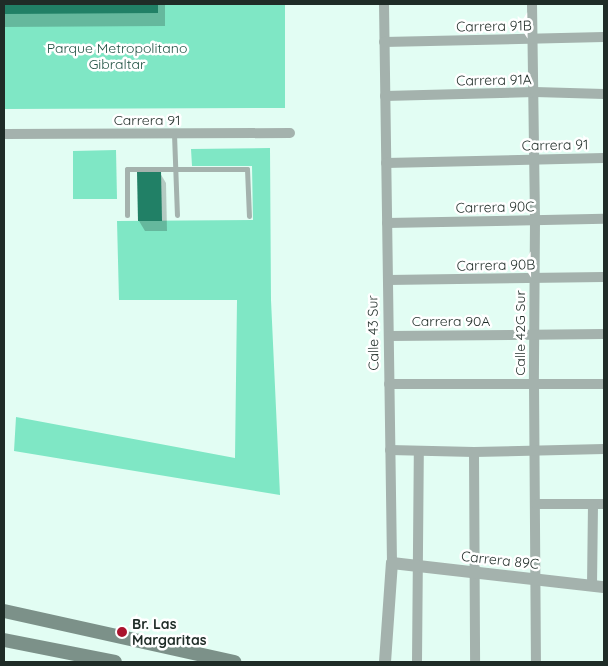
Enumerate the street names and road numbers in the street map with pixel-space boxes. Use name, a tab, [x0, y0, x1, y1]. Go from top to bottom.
street label: Carrera 91B	[456, 17, 532, 35]
street label: Carrera 91A	[456, 71, 532, 89]
street label: Carrera 91	[114, 112, 180, 128]
street label: Carrera 91	[522, 136, 588, 154]
street label: Carrera 90C	[455, 198, 535, 216]
street label: Carrera 90B	[456, 256, 536, 274]
street label: Calle 42G Sur	[512, 290, 528, 376]
street label: Calle 43 Sur	[364, 295, 382, 371]
street label: Carrera 90A	[412, 313, 490, 329]
street label: Carrera 89C	[460, 548, 540, 572]

